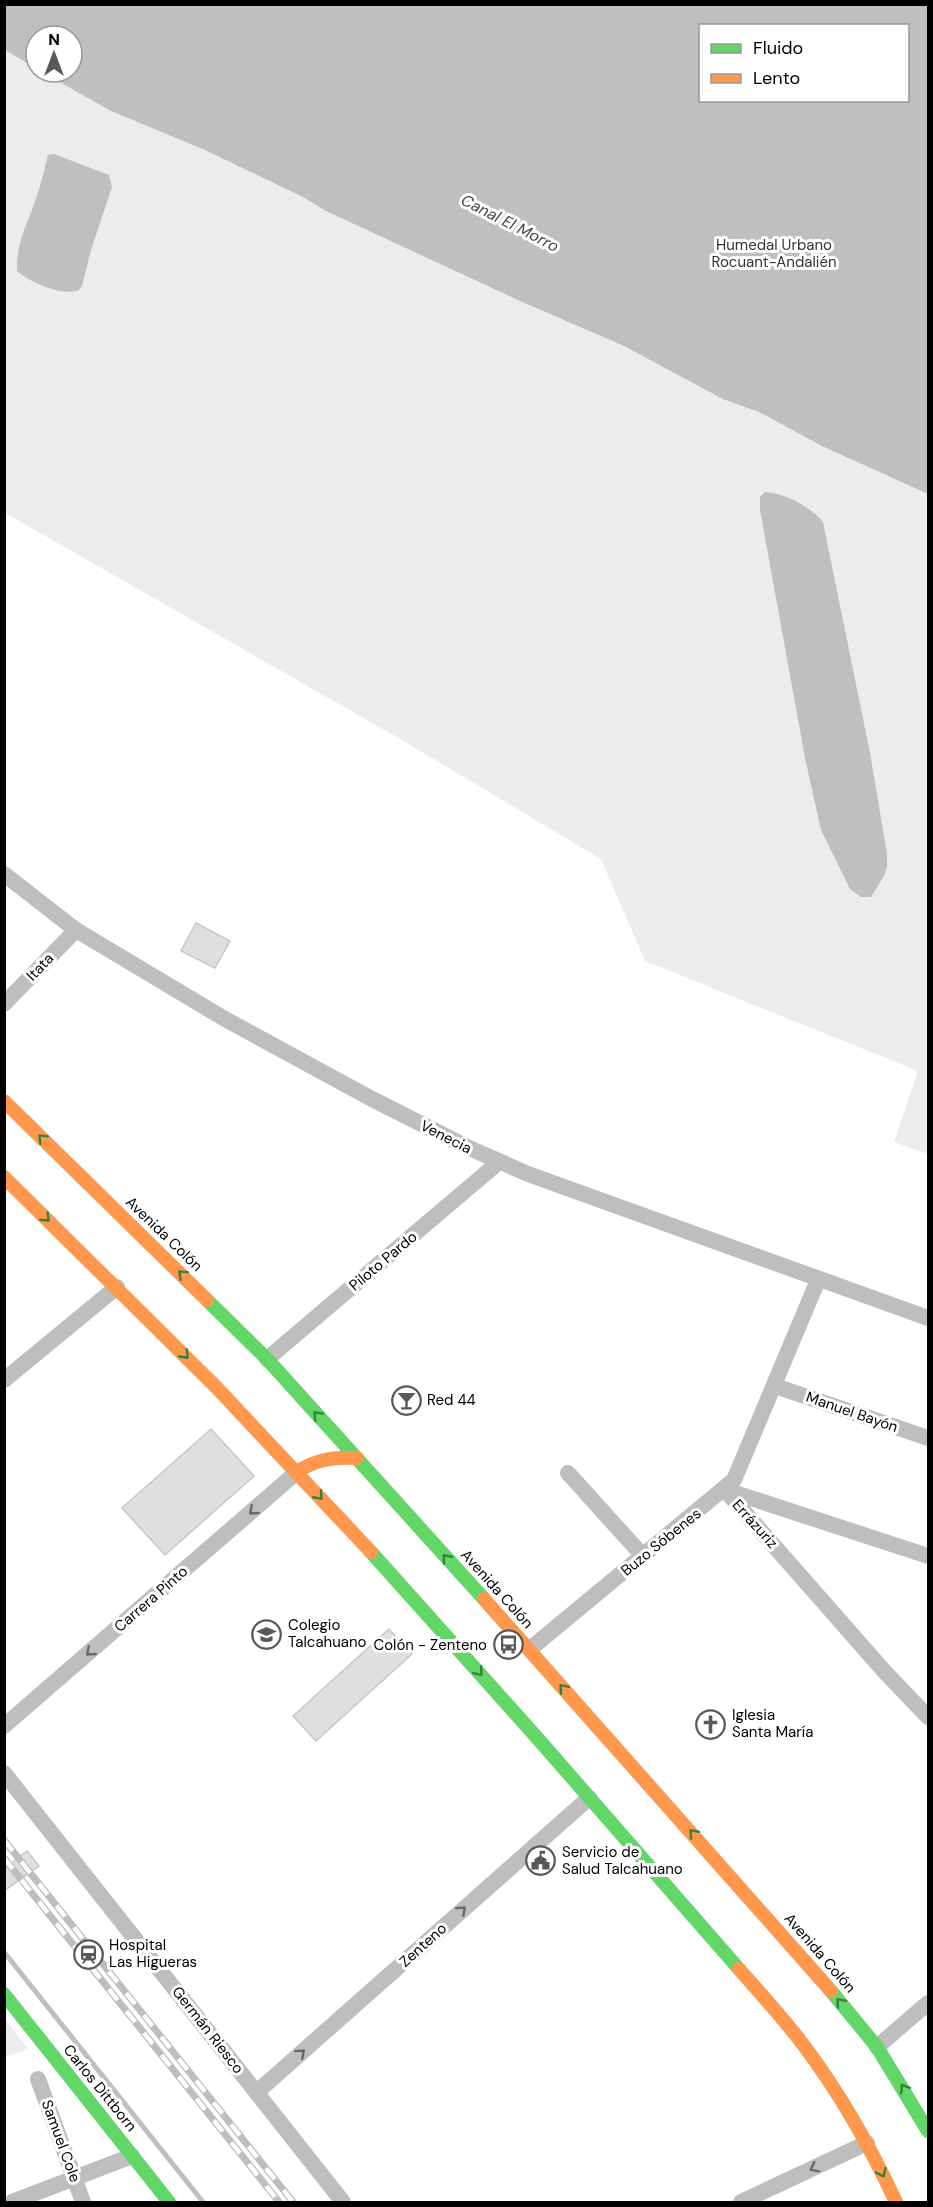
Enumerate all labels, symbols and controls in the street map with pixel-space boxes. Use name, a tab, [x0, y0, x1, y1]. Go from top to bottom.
north arrow	[24, 24, 84, 84]
legend	[699, 24, 909, 102]
text: N	[48, 29, 60, 50]
text: Fluido	[753, 36, 803, 60]
text: Lento	[753, 66, 800, 90]
water label: Canal El Morro	[457, 189, 563, 257]
park label: Humedal Urbano Rocuant-Andalién	[711, 235, 837, 272]
street label: Itata	[22, 949, 58, 985]
street label: Venecia	[417, 1116, 475, 1158]
one-way arrow	[39, 1135, 50, 1146]
street label: Avenida Colón	[121, 1192, 207, 1276]
one-way arrow	[40, 1211, 50, 1222]
street label: Piloto Pardo	[345, 1227, 421, 1295]
one-way arrow	[179, 1271, 190, 1282]
one-way arrow	[177, 1348, 188, 1359]
bar icon: Red 44	[390, 1384, 422, 1416]
street label: Manuel Bayón	[803, 1387, 901, 1437]
place label: Red 44	[427, 1390, 476, 1410]
one-way arrow	[314, 1411, 325, 1422]
one-way arrow	[312, 1490, 323, 1500]
street label: Errázuriz	[728, 1495, 782, 1553]
one-way arrow	[249, 1503, 260, 1514]
street label: Buzo Sóbenes	[617, 1504, 705, 1580]
street label: Avenida Colón	[456, 1545, 538, 1633]
one-way arrow	[442, 1554, 453, 1565]
street label: Carrera Pinto	[110, 1561, 192, 1637]
place label: Colegio Talcahuano	[288, 1615, 367, 1652]
school or university icon: Colegio Talcahuano	[251, 1618, 283, 1650]
bus stop icon: Colón - Zenteno	[492, 1629, 524, 1661]
place label: Colón - Zenteno	[373, 1635, 487, 1655]
one-way arrow	[86, 1645, 97, 1656]
one-way arrow	[472, 1665, 483, 1676]
one-way arrow	[559, 1684, 570, 1694]
place label: Iglesia Santa María	[732, 1705, 813, 1742]
church icon: Iglesia Santa María	[695, 1708, 727, 1740]
one-way arrow	[689, 1830, 700, 1840]
place label: Servicio de Salud Talcahuano	[562, 1842, 683, 1879]
public building icon: Servicio de Salud Talcahuano	[525, 1845, 557, 1877]
one-way arrow	[455, 1906, 466, 1917]
street label: Avenida Colón	[780, 1909, 860, 1997]
street label: Zenteno	[395, 1918, 451, 1971]
place label: Hospital Las Higueras	[109, 1935, 197, 1972]
station icon: Hospital Las Higueras	[72, 1938, 104, 1970]
street label: Germán Riesco	[168, 1982, 248, 2078]
one-way arrow	[837, 1998, 848, 2009]
street label: Carlos Dittborn	[59, 2040, 141, 2136]
one-way arrow	[294, 2049, 305, 2060]
one-way arrow	[900, 2084, 911, 2095]
street label: Samuel Cole	[37, 2097, 85, 2185]
one-way arrow	[810, 2160, 821, 2172]
one-way arrow	[875, 2167, 886, 2178]

